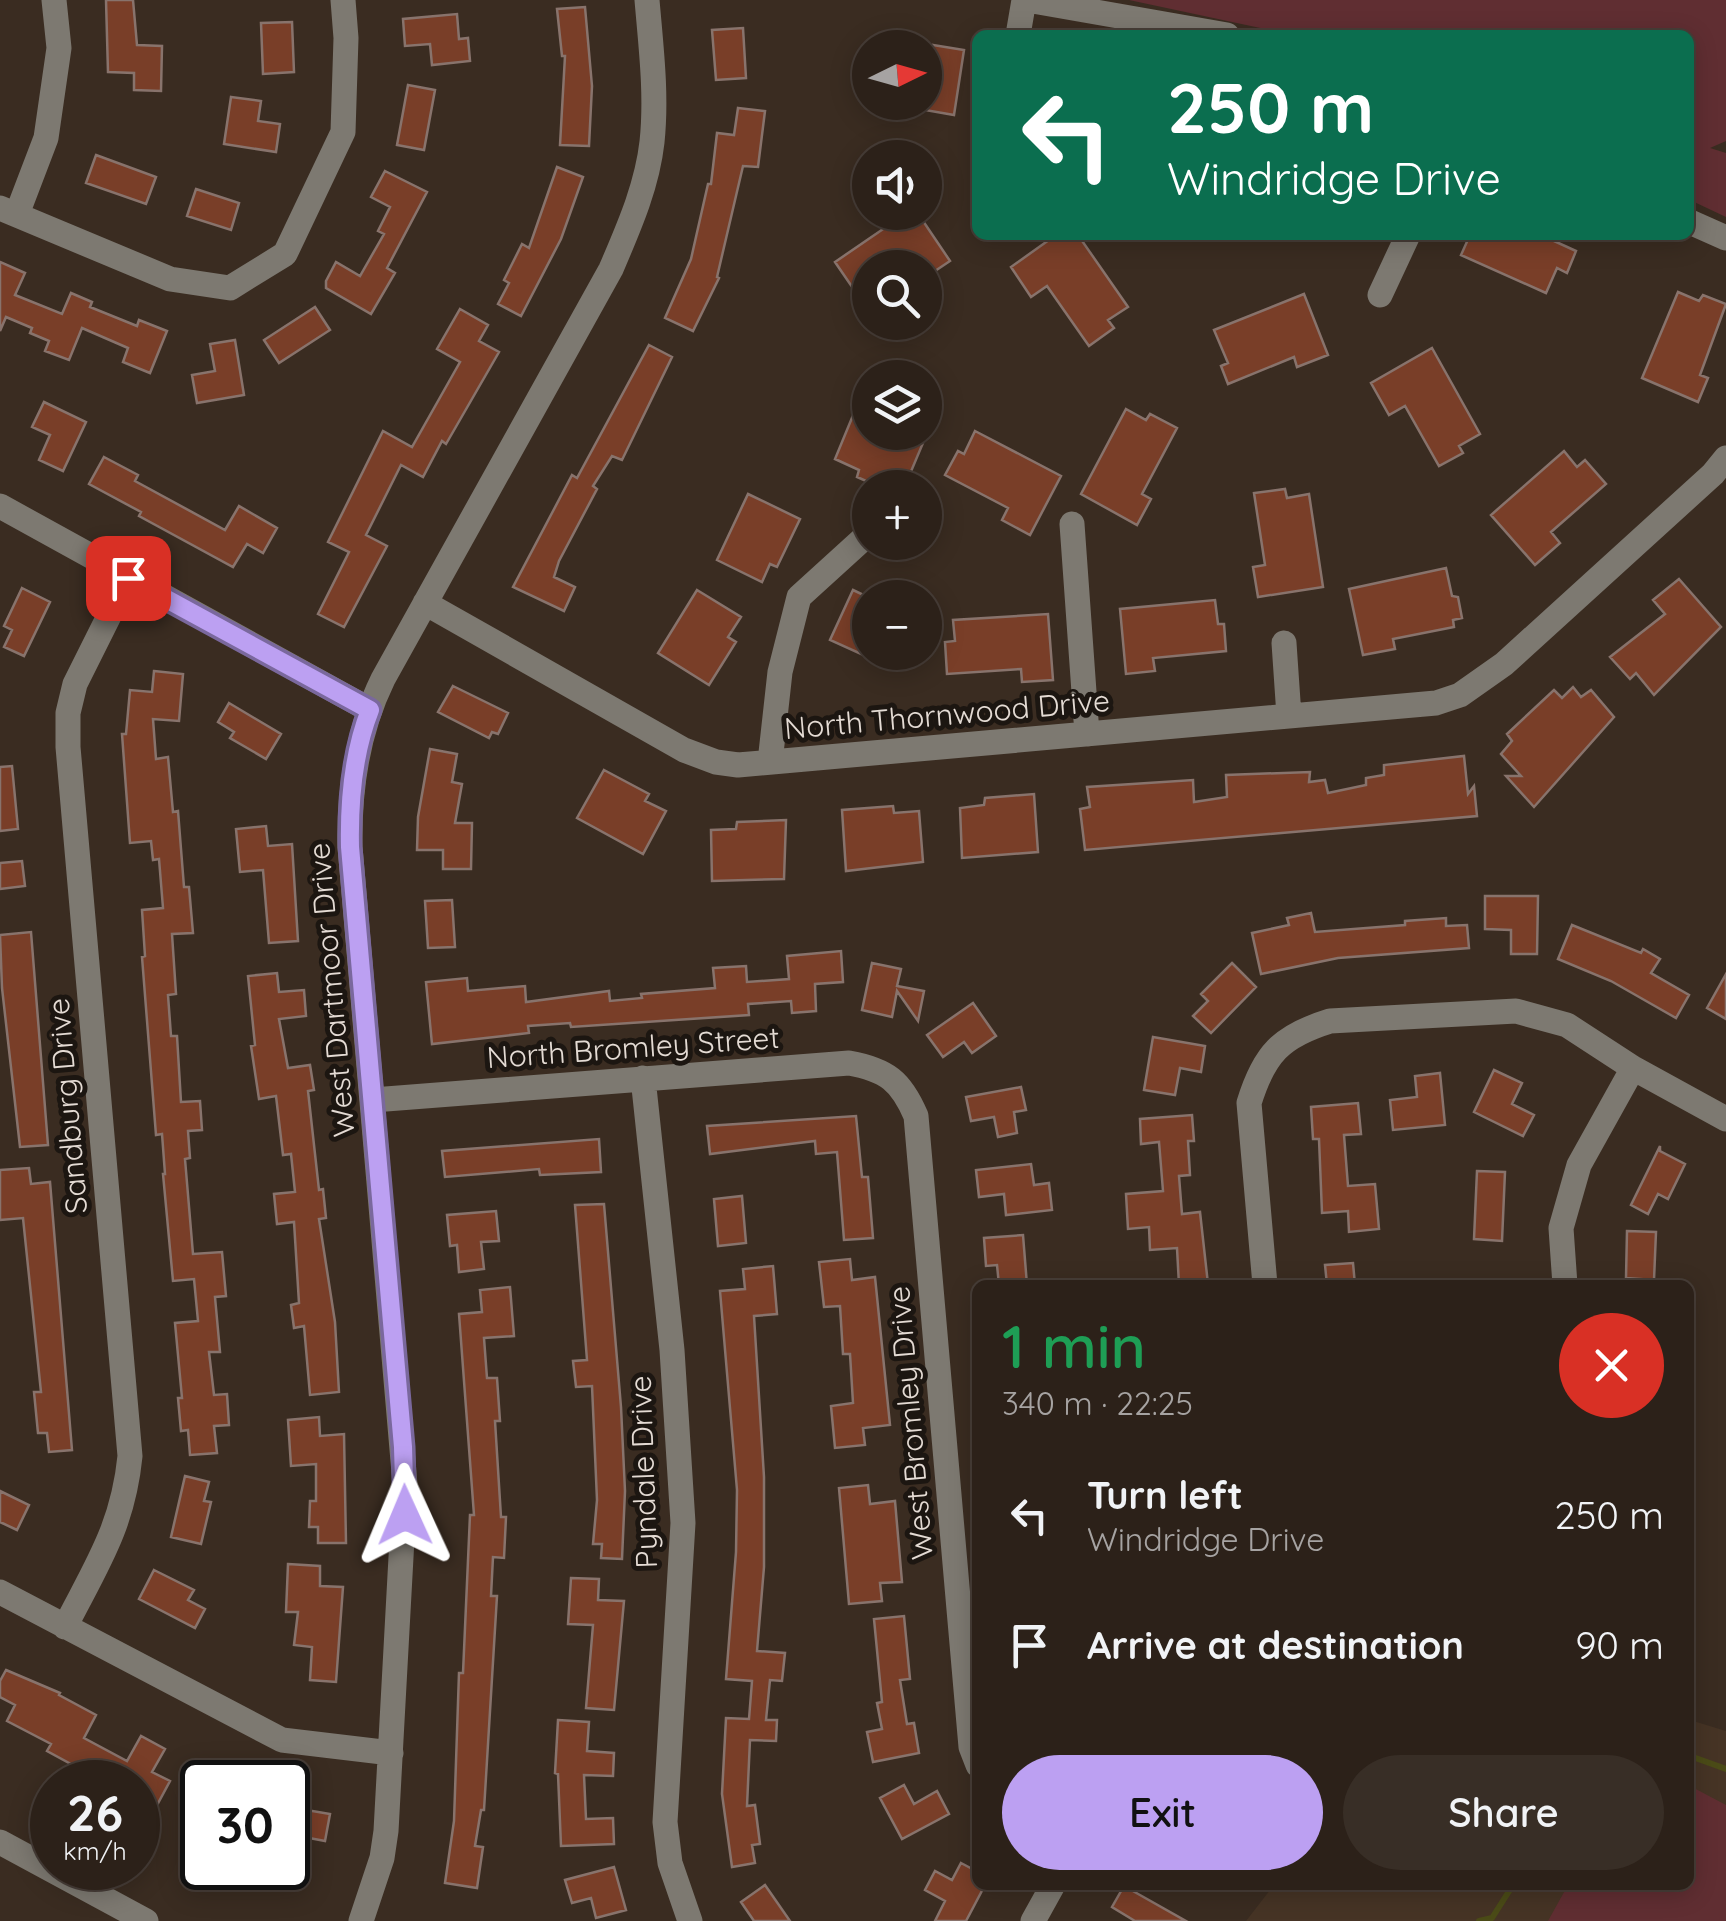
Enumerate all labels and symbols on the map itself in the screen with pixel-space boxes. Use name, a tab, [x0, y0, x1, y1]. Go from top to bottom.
north arrow	[852, 30, 942, 120]
pin	[86, 536, 171, 621]
street label: North Thornwood Drive	[783, 681, 1111, 747]
street label: West Dartmoor Drive	[299, 841, 363, 1139]
street label: Sandburg Drive	[39, 997, 95, 1215]
street label: North Bromley Street	[485, 1018, 781, 1076]
street label: West Bromley Drive	[879, 1285, 941, 1561]
street label: Pyndale Drive	[621, 1375, 665, 1569]
position arrow	[353, 1463, 457, 1567]
speed limit sign: 30	[180, 1760, 310, 1890]

